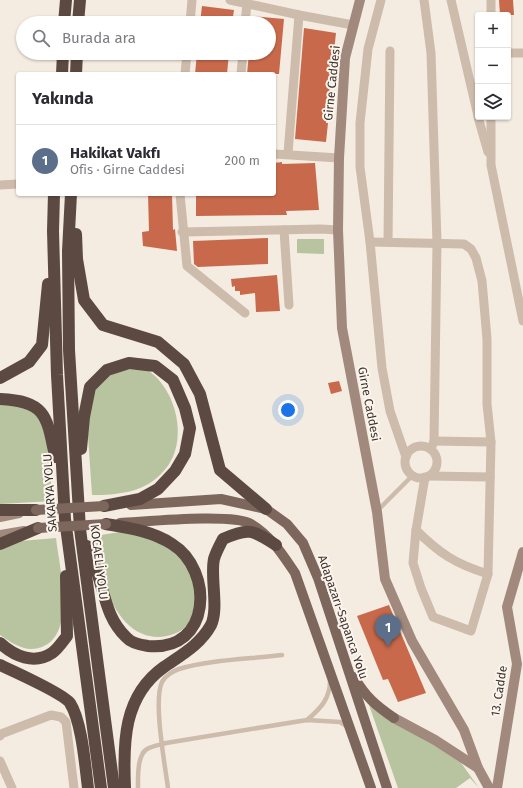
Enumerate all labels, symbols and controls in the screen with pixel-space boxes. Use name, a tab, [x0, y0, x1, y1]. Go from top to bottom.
map controls	[475, 12, 511, 120]
button: +	[475, 12, 511, 48]
search box	[16, 16, 276, 60]
icon: search	[30, 27, 52, 49]
text: Burada ara	[62, 29, 136, 47]
street label: Girne Caddesi	[321, 45, 343, 121]
button: −	[475, 48, 511, 84]
button: layers	[475, 84, 511, 120]
text: Yakında	[32, 88, 93, 109]
text: Hakikat Vakfı	[70, 144, 160, 162]
text: 1	[42, 153, 48, 168]
text: 200 m	[224, 153, 260, 168]
text: Ofis · Girne Caddesi	[70, 162, 185, 177]
street label: Girne Caddesi	[355, 366, 383, 442]
your location	[278, 400, 298, 420]
street label: SAKARYA YOLU	[40, 453, 60, 533]
street label: KOCAELİ YOLU	[87, 523, 112, 601]
street label: Adapazarı-Sapanca Yolu	[315, 553, 371, 681]
pin: 1	[375, 614, 401, 647]
street label: 13. Cadde	[488, 665, 510, 717]

